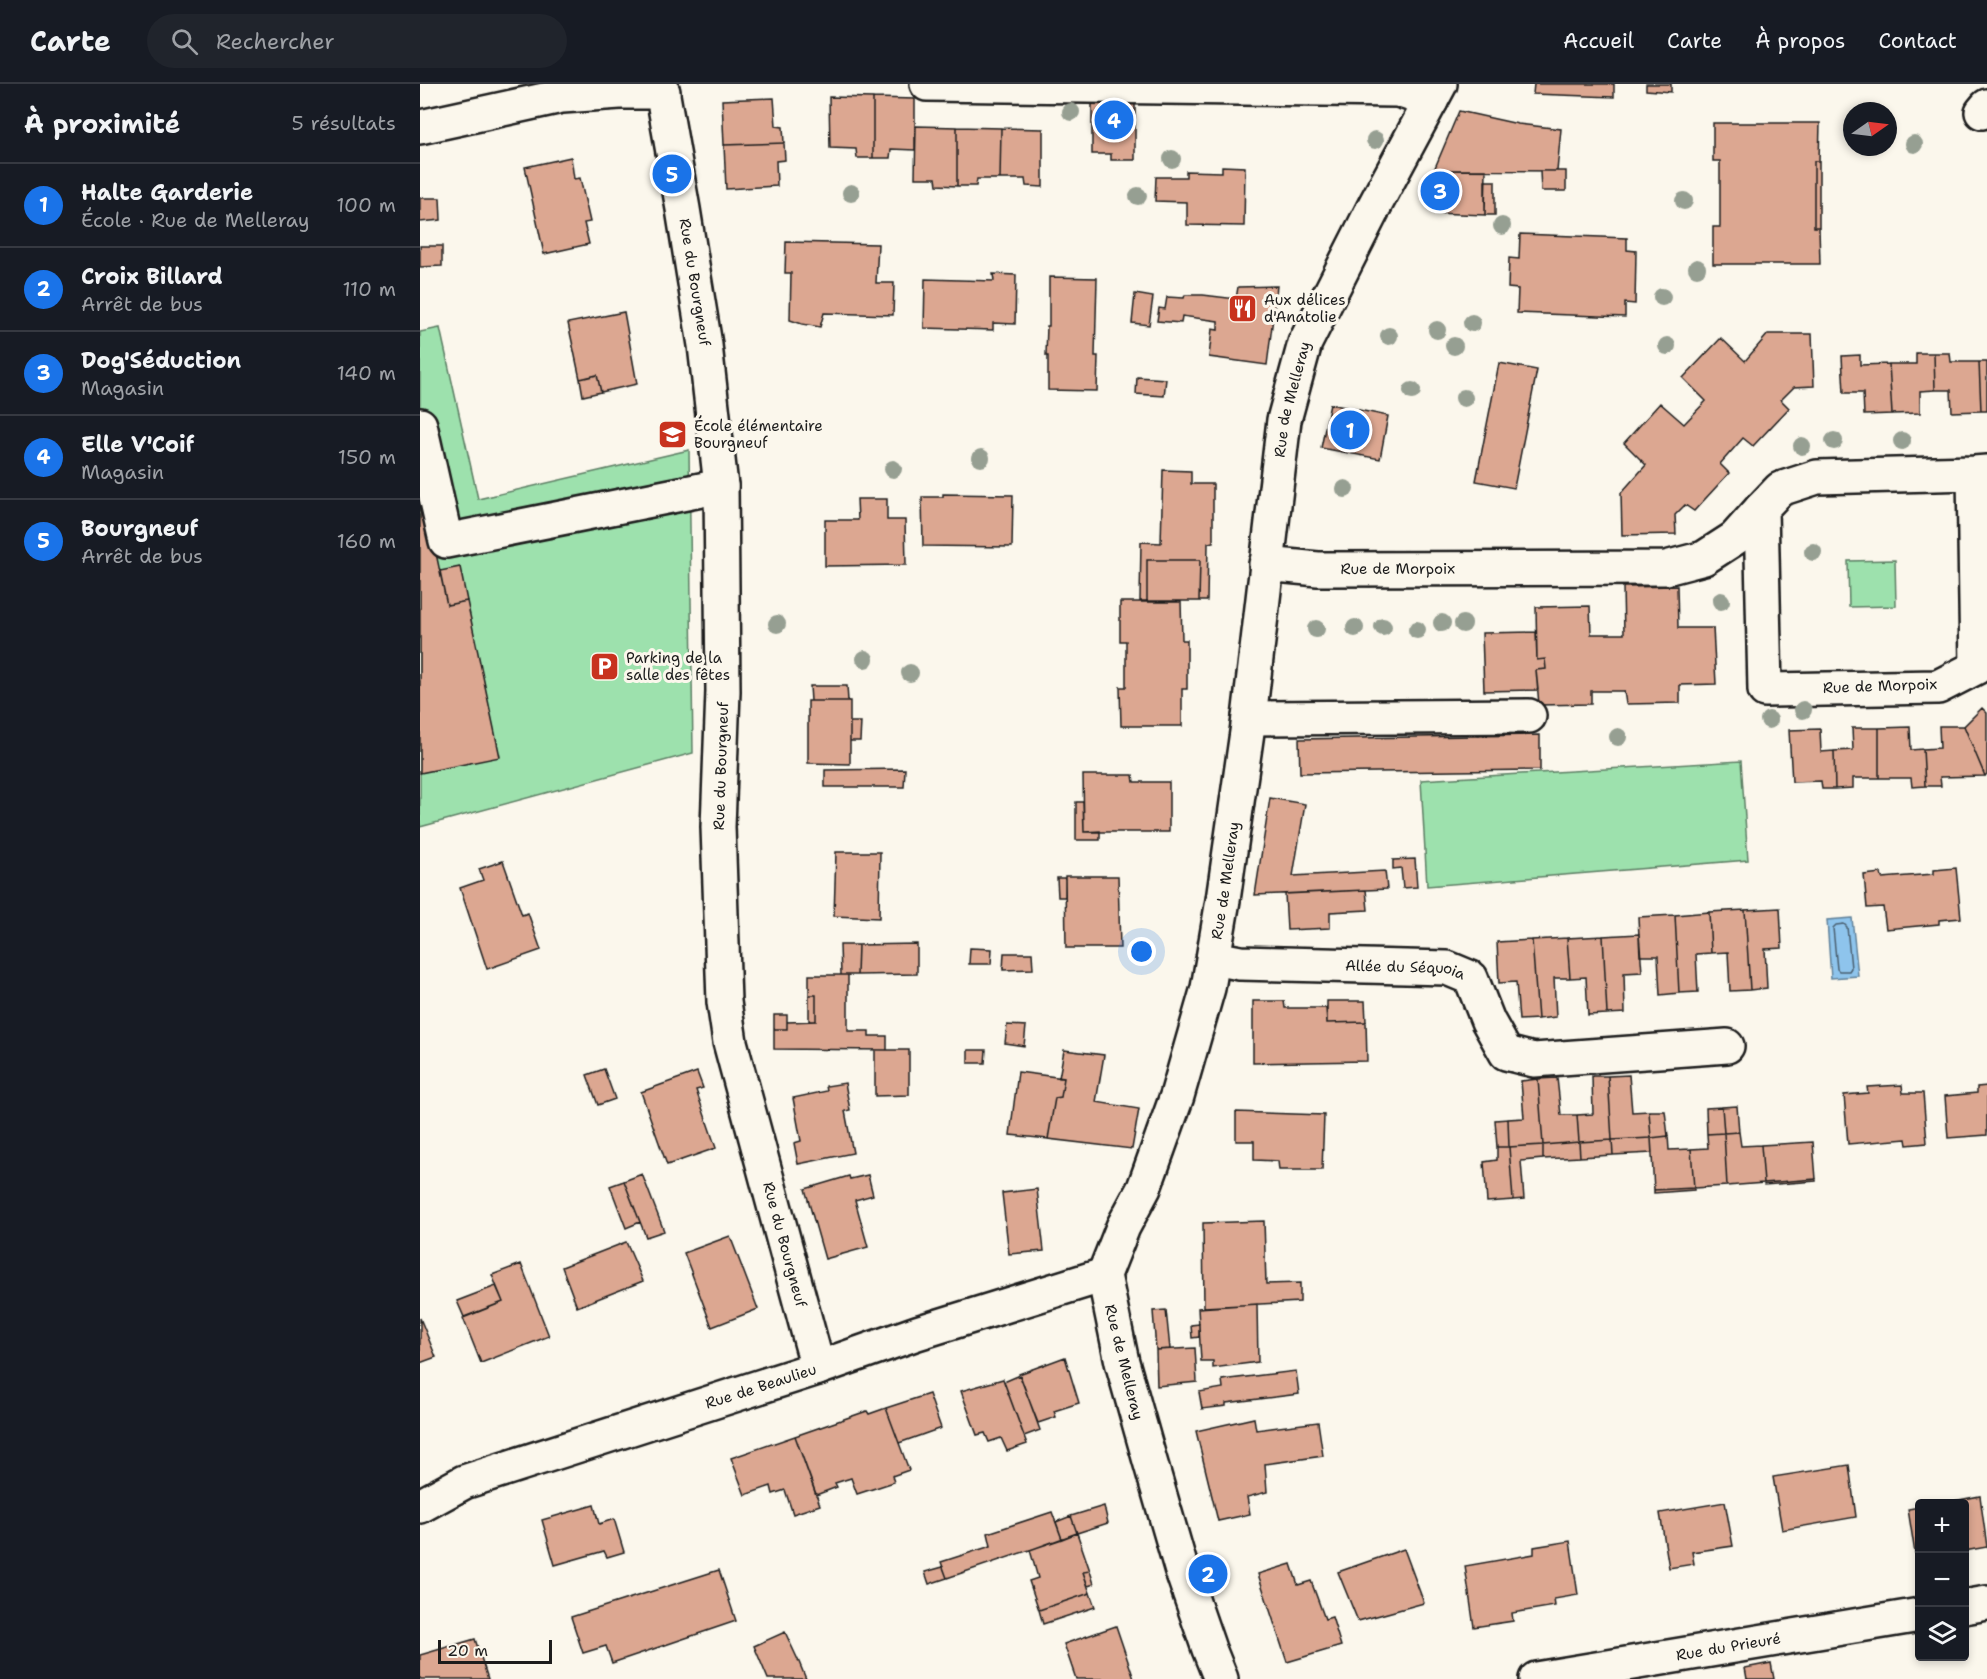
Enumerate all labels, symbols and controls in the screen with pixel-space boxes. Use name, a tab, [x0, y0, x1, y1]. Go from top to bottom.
search box	[147, 14, 567, 68]
text: Carte	[30, 22, 111, 60]
icon: search	[168, 25, 201, 58]
text: Rechercher	[216, 27, 335, 56]
text: Accueil	[1563, 27, 1634, 55]
text: Carte	[1667, 27, 1722, 55]
text: À propos	[1755, 27, 1845, 55]
text: Contact	[1878, 27, 1957, 55]
pin: 4	[1094, 98, 1134, 142]
north arrow	[1843, 102, 1897, 156]
text: À proximité	[24, 106, 180, 141]
text: 5 résultats	[291, 110, 396, 136]
pin: 5	[652, 152, 692, 196]
pin: 3	[1420, 168, 1460, 214]
text: Halte Garderie	[81, 178, 253, 207]
text: 1	[39, 192, 48, 218]
text: 100 m	[336, 192, 396, 218]
text: École · Rue de Melleray	[81, 207, 309, 233]
street label: Rue du Bourgneuf	[675, 217, 715, 348]
text: Croix Billard	[81, 262, 223, 291]
text: 2	[37, 276, 51, 302]
text: 110 m	[342, 276, 396, 302]
place label: Aux délices d'Anatolie	[1264, 290, 1346, 327]
text: Arrêt de bus	[81, 291, 203, 317]
restaurant icon: Aux délices d'Anatolie	[1227, 293, 1259, 325]
street label: Rue de Melleray	[1270, 339, 1315, 459]
text: Dog'Séduction	[81, 346, 241, 375]
text: 3	[37, 360, 51, 386]
text: 140 m	[337, 360, 396, 386]
text: Magasin	[81, 375, 164, 401]
pin: 1	[1330, 408, 1370, 452]
place label: École élémentaire Bourgneuf	[694, 415, 823, 453]
school or university icon: École élémentaire Bourgneuf	[657, 419, 689, 451]
text: Elle V'Coif	[81, 430, 194, 459]
text: 4	[37, 444, 51, 470]
text: 150 m	[338, 444, 396, 470]
text: Magasin	[81, 459, 164, 485]
text: Bourgneuf	[81, 514, 198, 543]
text: 5	[37, 528, 50, 554]
text: 160 m	[337, 528, 396, 554]
text: Arrêt de bus	[81, 543, 203, 569]
street label: Rue de Morpoix	[1340, 559, 1455, 579]
place label: Parking de la salle des fêtes	[626, 648, 730, 685]
parking icon: Parking de la salle des fêtes	[589, 651, 621, 683]
street label: Rue de Morpoix	[1822, 674, 1938, 698]
street label: Rue du Bourgneuf	[709, 701, 733, 831]
street label: Rue de Melleray	[1206, 820, 1244, 941]
your location	[1127, 937, 1156, 966]
street label: Allée du Séquoia	[1345, 956, 1469, 985]
street label: Rue du Bourgneuf	[758, 1180, 811, 1310]
street label: Rue de Melleray	[1100, 1302, 1148, 1422]
street label: Rue de Beaulieu	[703, 1359, 819, 1414]
map controls	[1915, 1499, 1969, 1661]
button: +	[1915, 1499, 1969, 1553]
pin: 2	[1188, 1552, 1228, 1596]
button: −	[1915, 1553, 1969, 1607]
button: layers	[1915, 1607, 1969, 1661]
street label: Rue du Prieuré	[1674, 1628, 1782, 1666]
scale bar	[438, 1637, 552, 1664]
text: 20 m	[447, 1640, 488, 1661]

